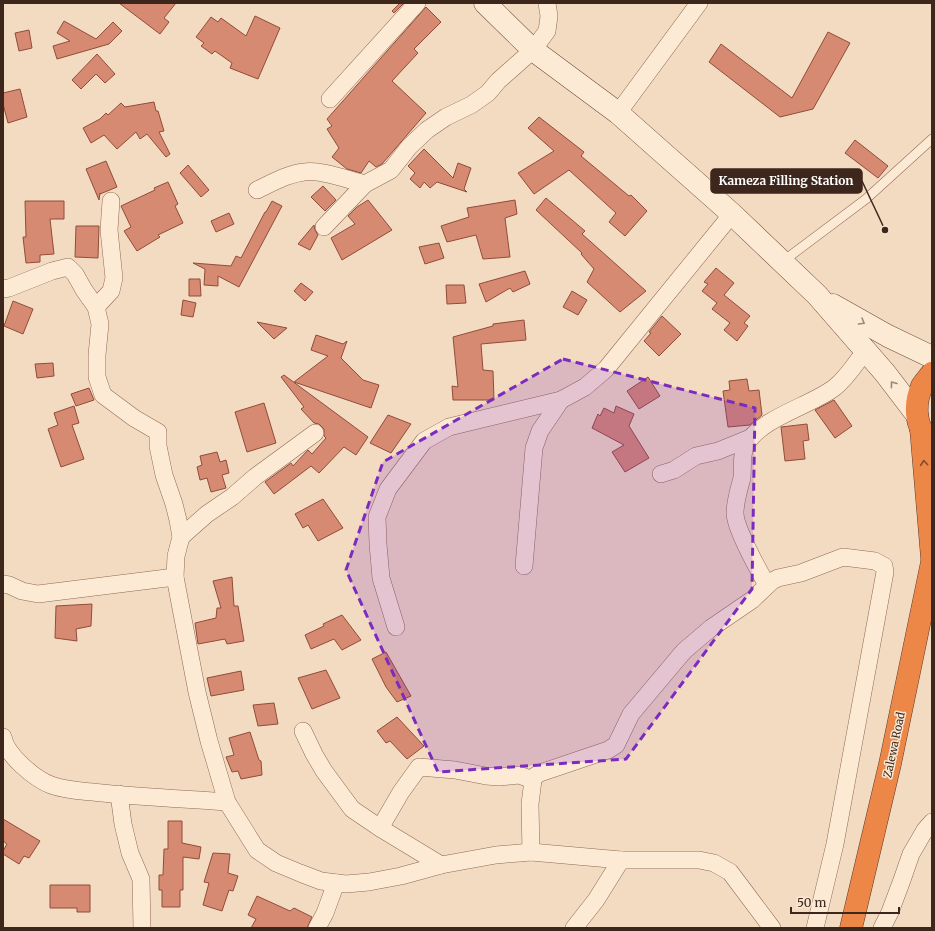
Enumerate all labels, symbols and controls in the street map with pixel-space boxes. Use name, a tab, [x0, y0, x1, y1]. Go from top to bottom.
callout: Kameza Filling Station	[711, 169, 862, 193]
text: Kameza Filling Station	[719, 173, 854, 188]
one-way arrow	[858, 317, 866, 324]
one-way arrow	[891, 382, 898, 389]
one-way arrow	[920, 460, 929, 466]
street label: Zalewa Road	[880, 710, 908, 779]
scale bar	[791, 889, 899, 915]
text: 50 m	[797, 895, 826, 910]

